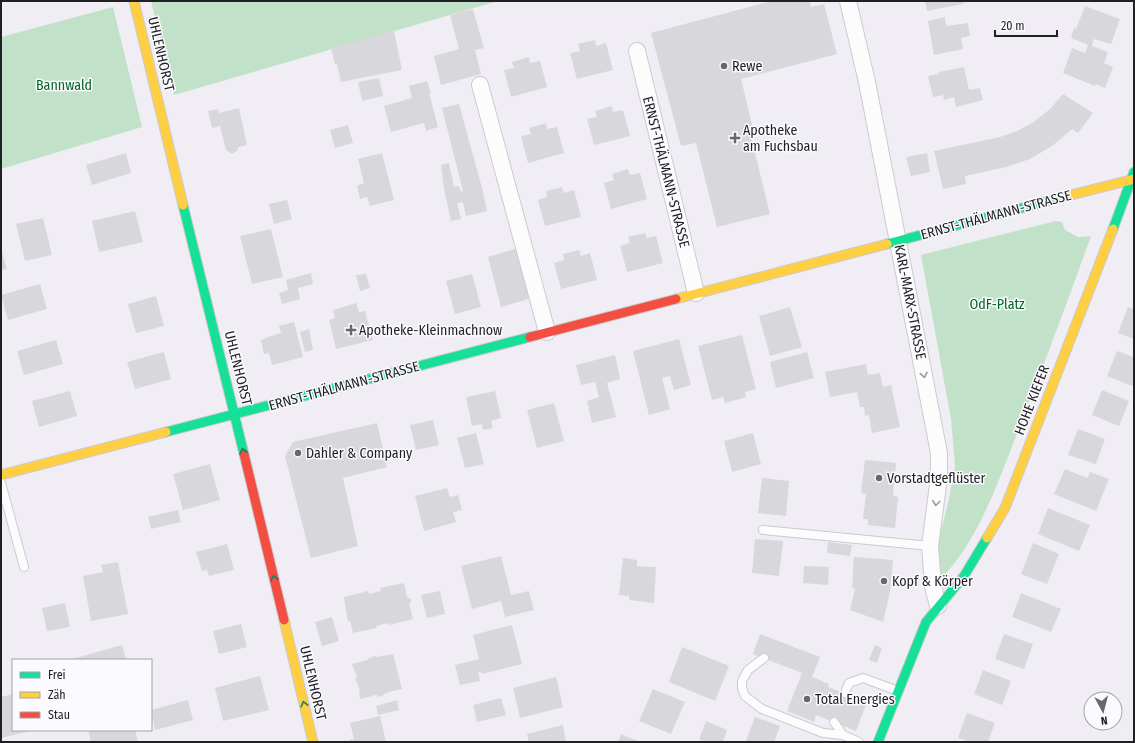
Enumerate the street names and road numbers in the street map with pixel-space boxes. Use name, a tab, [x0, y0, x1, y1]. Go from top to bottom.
street label: UHLENHORST	[144, 15, 178, 93]
street label: ERNST-THÄLMANN-STRASSE	[639, 95, 693, 250]
street label: ERNST-THÄLMANN-STRASSE	[919, 187, 1074, 243]
street label: KARL-MARX-STRASSE	[891, 243, 930, 361]
street label: UHLENHORST	[221, 329, 256, 407]
street label: ERNST-THÄLMANN-STRASSE	[267, 358, 422, 414]
street label: HOHE KIEFER	[1011, 362, 1053, 437]
street label: UHLENHORST	[296, 644, 330, 722]

